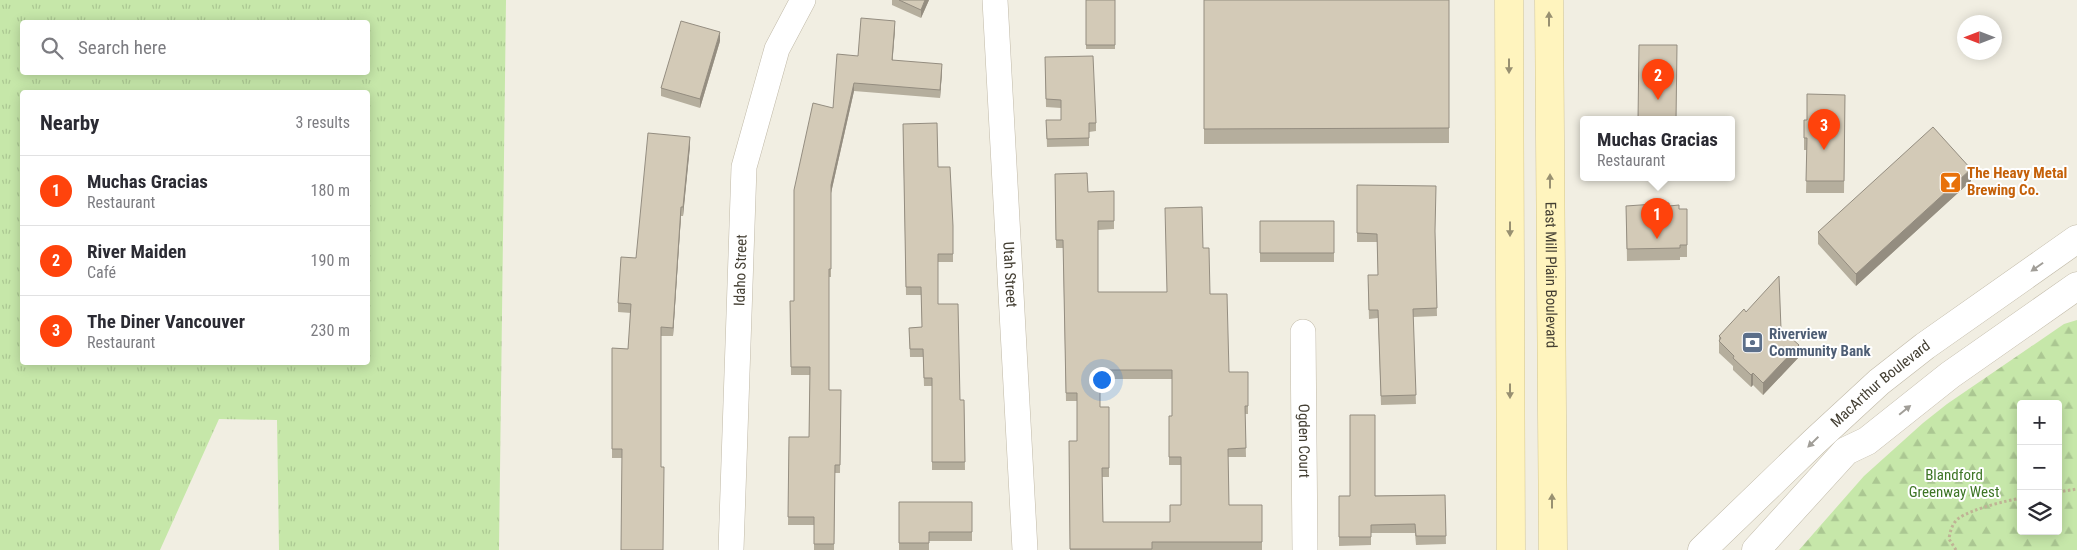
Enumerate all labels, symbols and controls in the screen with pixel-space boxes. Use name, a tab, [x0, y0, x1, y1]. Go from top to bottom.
one-way arrow	[1545, 11, 1553, 27]
north arrow	[1957, 15, 2002, 60]
search box	[20, 20, 370, 75]
icon: search	[38, 34, 66, 62]
text: Search here	[78, 36, 166, 59]
one-way arrow	[1505, 58, 1513, 74]
pin: 2	[1642, 59, 1674, 100]
pin: 3	[1808, 109, 1840, 150]
text: Nearby	[40, 111, 99, 135]
text: 3 results	[295, 113, 350, 132]
popup	[1580, 116, 1735, 181]
text: Muchas Gracias	[1597, 128, 1718, 151]
text: Restaurant	[1597, 151, 1665, 170]
place label: The Heavy Metal Brewing Co.	[1967, 164, 2067, 199]
text: Muchas Gracias	[87, 170, 208, 193]
bar icon: The Heavy Metal Brewing Co.	[1939, 170, 1963, 194]
one-way arrow	[1546, 173, 1554, 189]
text: 1	[52, 181, 60, 200]
text: 180 m	[311, 181, 350, 200]
text: Restaurant	[87, 193, 155, 212]
pin: 1	[1641, 198, 1673, 239]
street label: East Mill Plain Boulevard	[1541, 202, 1561, 348]
one-way arrow	[1506, 221, 1514, 237]
street label: Idaho Street	[730, 234, 751, 306]
text: River Maiden	[87, 240, 186, 263]
street label: Utah Street	[999, 241, 1021, 308]
text: 2	[52, 251, 60, 270]
text: 190 m	[311, 251, 350, 270]
one-way arrow	[2030, 262, 2044, 272]
text: Café	[87, 263, 116, 282]
text: The Diner Vancouver	[87, 310, 245, 333]
text: 3	[52, 321, 60, 340]
text: 230 m	[311, 321, 350, 340]
place label: Riverview Community Bank	[1769, 325, 1871, 360]
bank icon: Riverview Community Bank	[1741, 331, 1765, 355]
text: Restaurant	[87, 333, 155, 352]
street label: MacArthur Boulevard	[1827, 336, 1933, 431]
your location	[1089, 367, 1115, 393]
one-way arrow	[1507, 383, 1515, 399]
map controls	[2017, 400, 2062, 535]
button: +	[2017, 400, 2062, 445]
street label: Ogden Court	[1295, 404, 1313, 478]
one-way arrow	[1898, 405, 1911, 416]
one-way arrow	[1808, 436, 1820, 448]
button: −	[2017, 445, 2062, 490]
park label: Blandford Greenway West	[1909, 466, 1999, 501]
button: layers	[2017, 490, 2062, 535]
one-way arrow	[1548, 493, 1556, 509]

